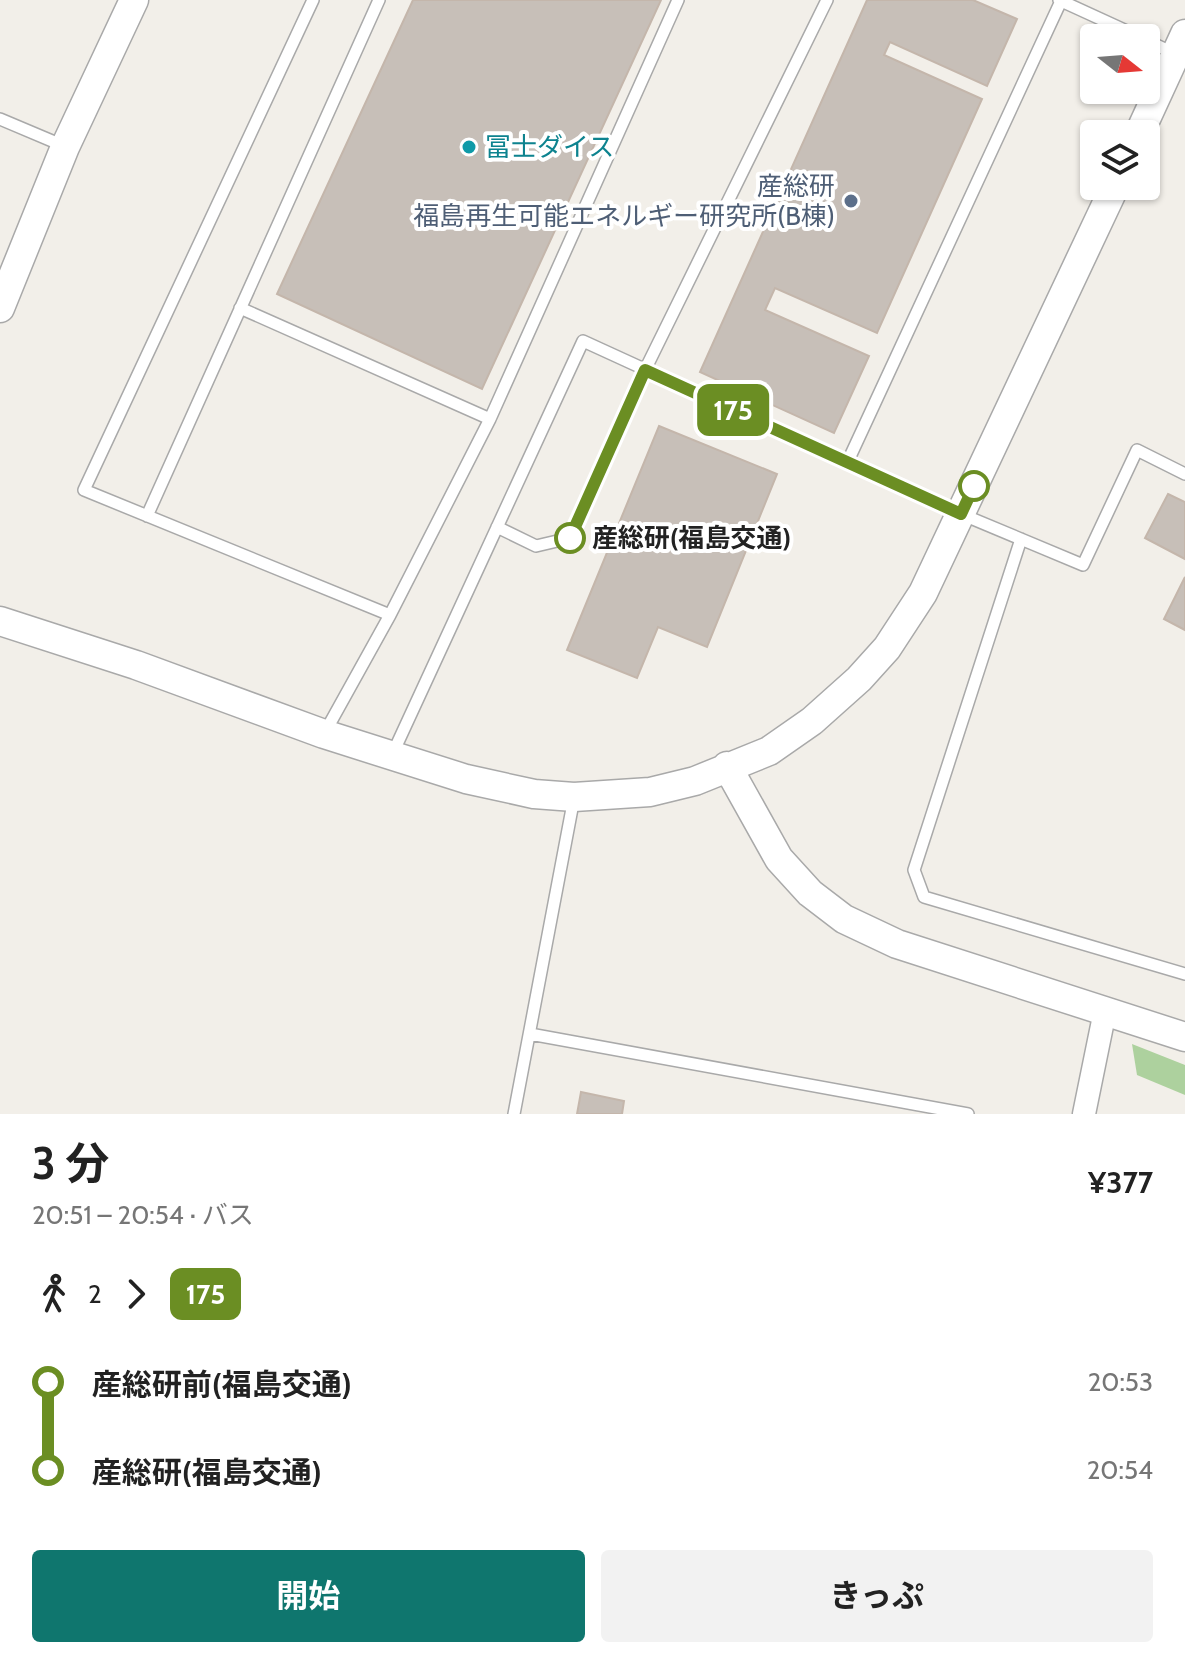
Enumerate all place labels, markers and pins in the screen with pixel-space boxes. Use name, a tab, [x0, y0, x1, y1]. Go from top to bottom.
place label: 冨士ダイス	[485, 131, 614, 163]
marker: 冨士ダイス	[460, 138, 478, 156]
place label: 産総研 福島再生可能エネルギー研究所(B棟)	[413, 170, 835, 232]
marker: 産総研 福島再生可能エネルギー研究所(B棟)	[842, 192, 860, 210]
unlabelled marker	[959, 471, 989, 501]
place label: 産総研(福島交通)	[592, 522, 791, 554]
marker: 産総研(福島交通)	[555, 523, 585, 553]

